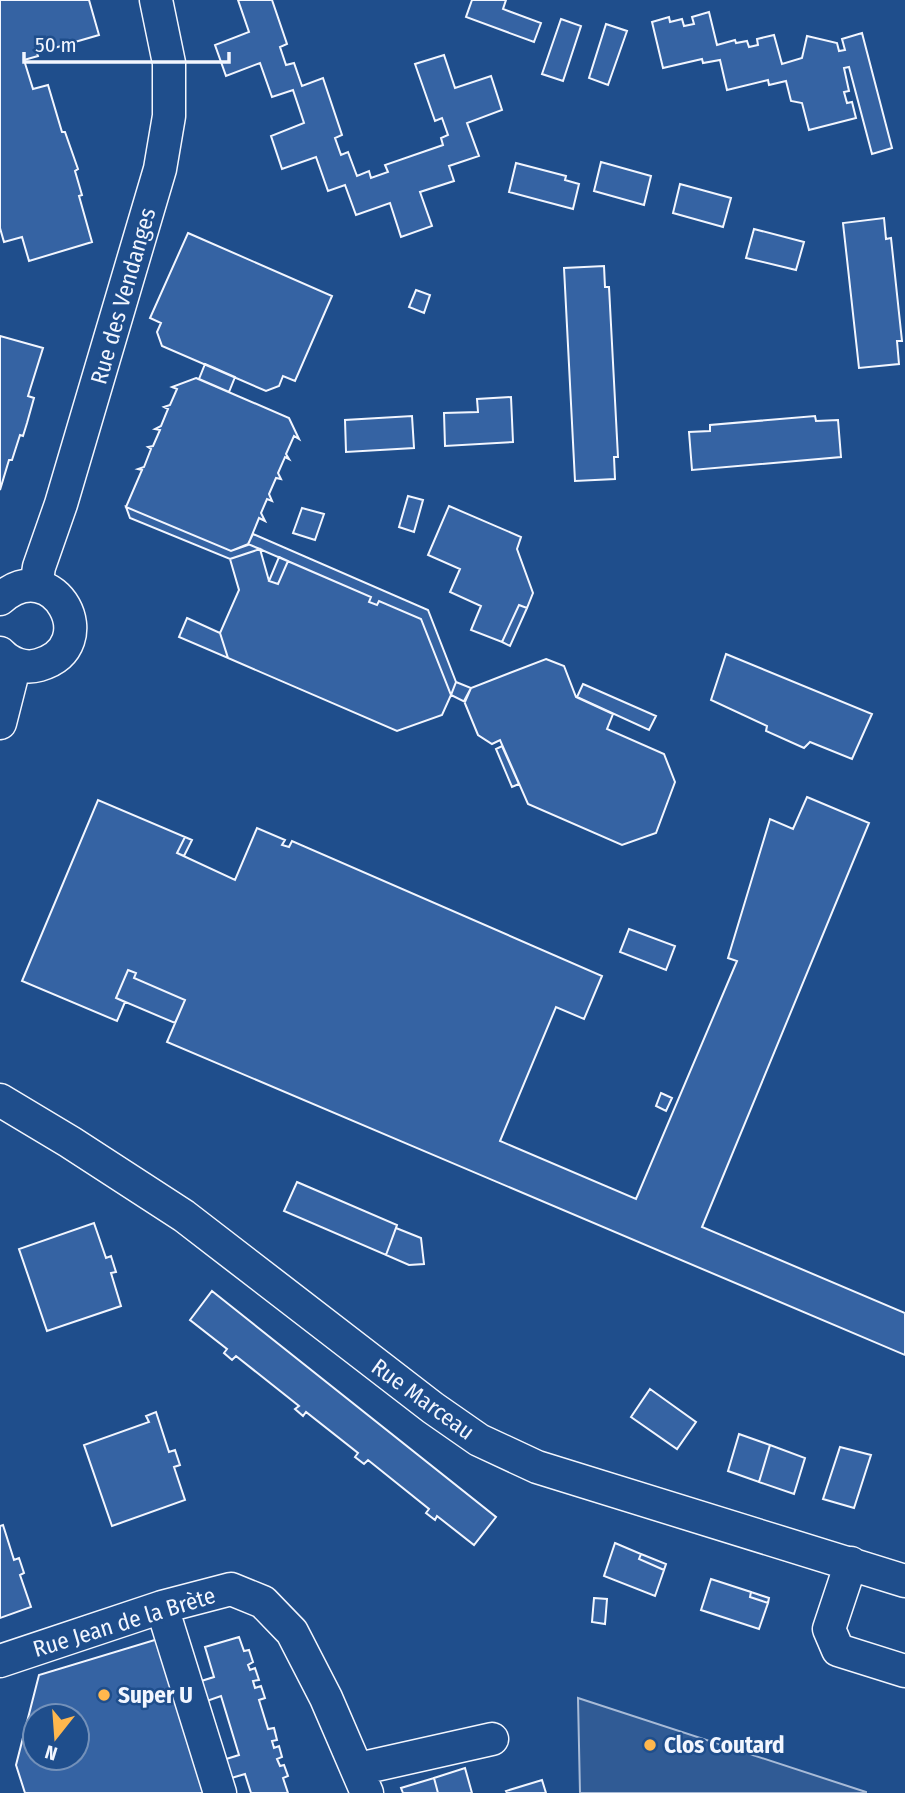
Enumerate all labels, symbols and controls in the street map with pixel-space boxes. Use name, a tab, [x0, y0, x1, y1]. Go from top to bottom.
scale bar	[24, 21, 229, 65]
text: 50 m	[35, 32, 77, 58]
street label: Rue des Vendanges	[84, 204, 162, 387]
street label: Rue Marceau	[366, 1352, 480, 1446]
street label: Rue Jean de la Brète	[29, 1581, 219, 1663]
place label: Super U	[118, 1681, 193, 1709]
marker: Super U	[96, 1687, 112, 1703]
north arrow	[21, 1702, 91, 1772]
place label: Clos Coutard	[664, 1731, 785, 1759]
marker: Clos Coutard	[642, 1737, 658, 1753]
text: N	[42, 1740, 60, 1765]

